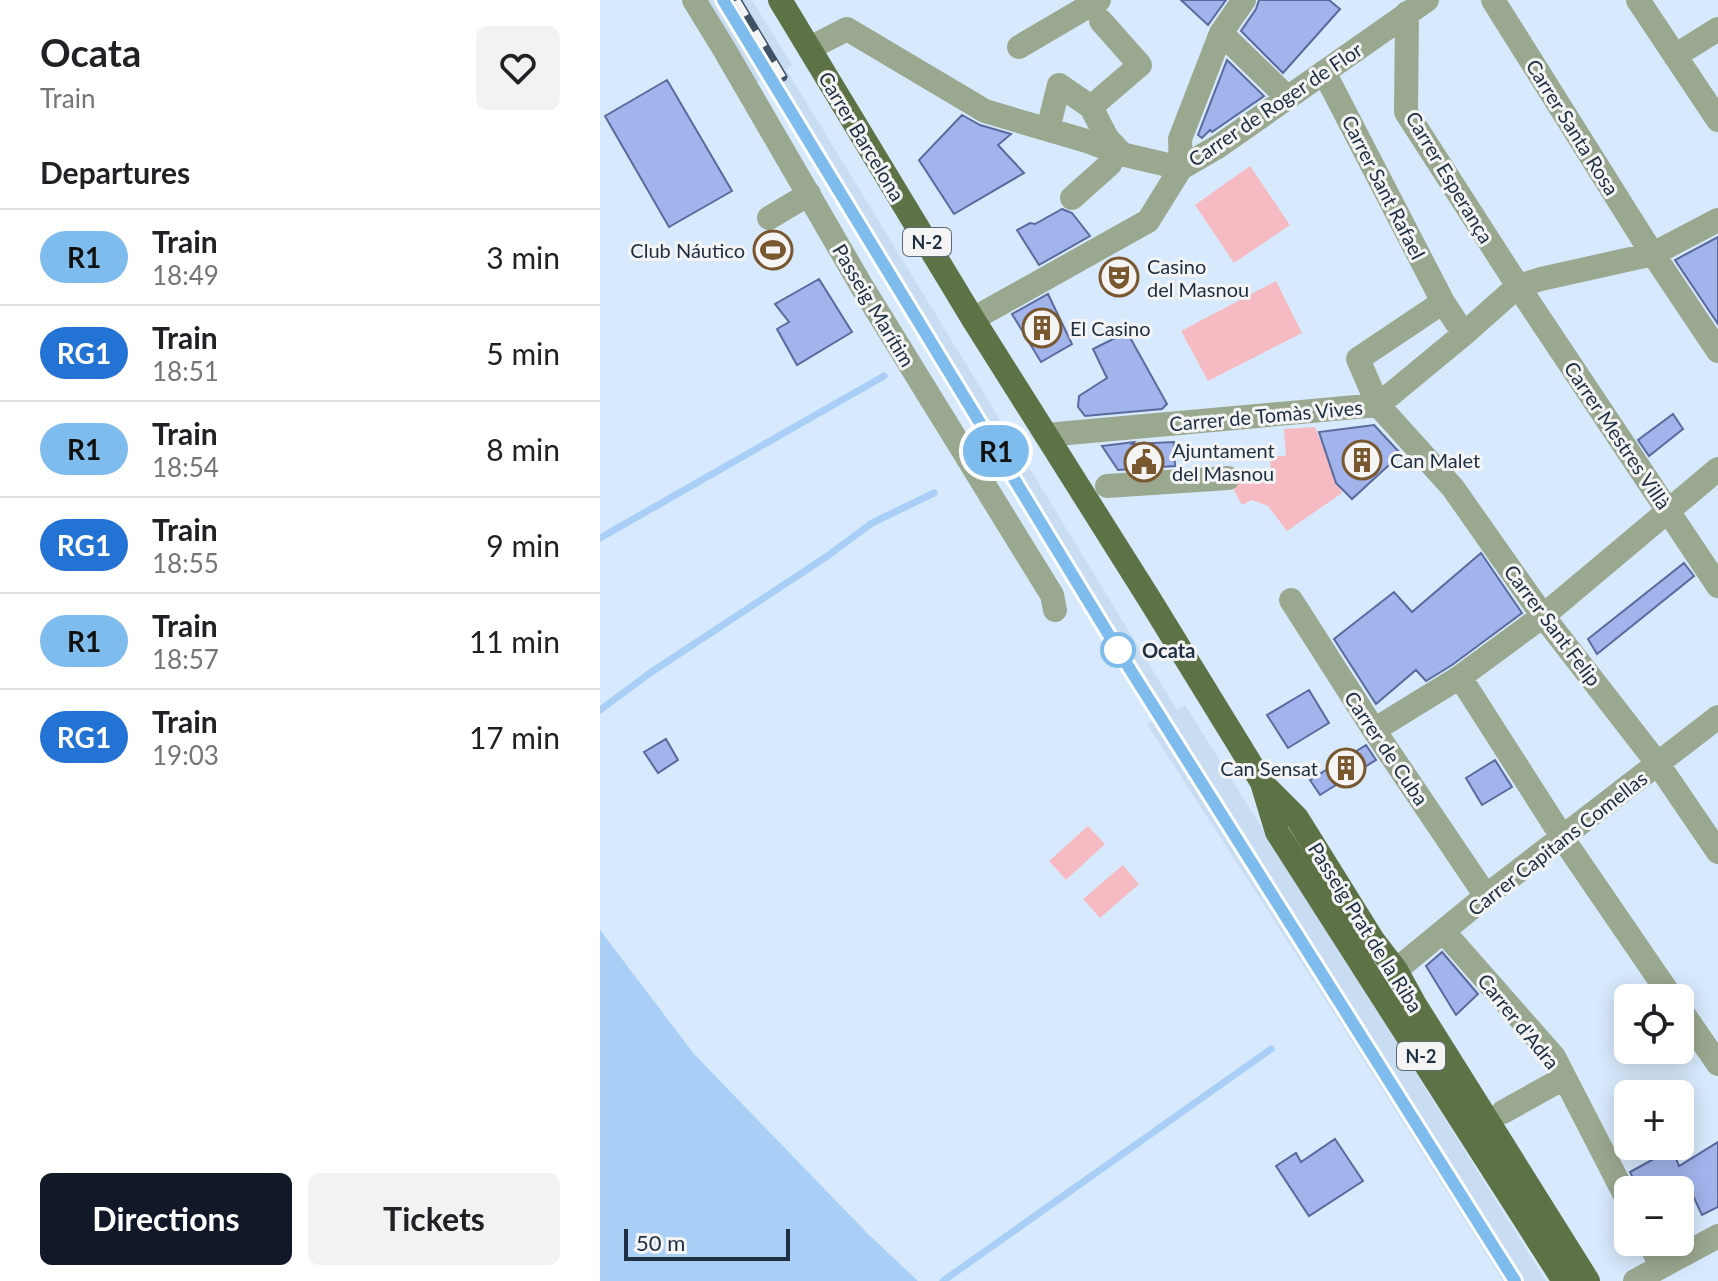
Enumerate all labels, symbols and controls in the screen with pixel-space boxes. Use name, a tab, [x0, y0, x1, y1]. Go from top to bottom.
button: heart	[476, 26, 560, 110]
text: Ocata	[40, 29, 141, 75]
street label: Carrer de Roger de Flor	[1184, 37, 1367, 171]
street label: Carrer Santa Rosa	[1522, 55, 1624, 199]
street label: Carrer Barcelona	[814, 67, 910, 205]
text: Train	[40, 82, 95, 114]
street label: Carrer Esperança	[1401, 107, 1499, 247]
street label: Carrer Sant Rafael	[1337, 111, 1431, 263]
text: Departures	[40, 154, 190, 190]
text: Train	[152, 223, 218, 259]
road number: N-2	[903, 228, 951, 256]
sports icon: Club Náutico	[752, 229, 794, 271]
place label: Club Náutico	[630, 238, 745, 262]
text: 3 min	[486, 239, 560, 275]
street label: Passeig Marítim	[828, 239, 920, 371]
text: R1	[67, 240, 101, 274]
place label: Casino del Masnou	[1147, 254, 1249, 301]
theatre icon: Casino del Masnou	[1098, 256, 1140, 298]
text: 18:49	[152, 259, 219, 291]
building icon: El Casino	[1021, 307, 1063, 349]
place label: El Casino	[1070, 316, 1151, 340]
text: Train	[152, 319, 218, 355]
text: 5 min	[486, 335, 560, 371]
text: RG1	[57, 336, 111, 370]
text: 18:51	[152, 355, 219, 387]
street label: Carrer Mestres Villà	[1560, 357, 1676, 513]
street label: Carrer de Tomàs Vives	[1168, 395, 1364, 435]
text: Train	[152, 415, 218, 451]
line badge: R1	[960, 425, 1032, 477]
text: 8 min	[486, 431, 560, 467]
text: R1	[67, 432, 101, 466]
text: R1	[979, 434, 1013, 468]
place label: Ajuntament del Masnou	[1172, 438, 1275, 485]
building icon: Can Malet	[1341, 439, 1383, 481]
public building icon: Ajuntament del Masnou	[1123, 441, 1165, 483]
place label: Can Malet	[1390, 448, 1480, 472]
text: 18:54	[152, 451, 219, 483]
text: Train	[152, 511, 218, 547]
text: 9 min	[486, 527, 560, 563]
text: RG1	[57, 528, 111, 562]
text: 18:55	[152, 547, 219, 579]
street label: Carrer Sant Felip	[1500, 560, 1606, 690]
text: Train	[152, 607, 218, 643]
text: 11 min	[469, 623, 560, 659]
text: R1	[67, 624, 101, 658]
marker: Ocata	[1101, 633, 1135, 667]
place label: Ocata	[1142, 638, 1195, 662]
text: 18:57	[152, 643, 219, 675]
street label: Carrer de Cuba	[1340, 686, 1434, 810]
text: Train	[152, 703, 218, 739]
text: 17 min	[469, 719, 560, 755]
text: RG1	[57, 720, 111, 754]
text: 19:03	[152, 739, 219, 771]
building icon: Can Sensat	[1325, 747, 1367, 789]
place label: Can Sensat	[1220, 756, 1318, 780]
street label: Carrer Capitans Comellas	[1463, 766, 1651, 920]
street label: Passeig Prat de la Riba	[1304, 838, 1428, 1016]
street label: Carrer d'Adra	[1473, 968, 1565, 1074]
map controls	[1614, 984, 1694, 1256]
button: locate	[1614, 984, 1694, 1064]
road number: N-2	[1397, 1042, 1445, 1070]
button: +	[1614, 1080, 1694, 1160]
button: Directions	[40, 1173, 292, 1265]
button: Tickets	[308, 1173, 560, 1265]
button: −	[1614, 1176, 1694, 1256]
scale bar	[624, 1225, 790, 1261]
text: 50 m	[636, 1229, 685, 1256]

